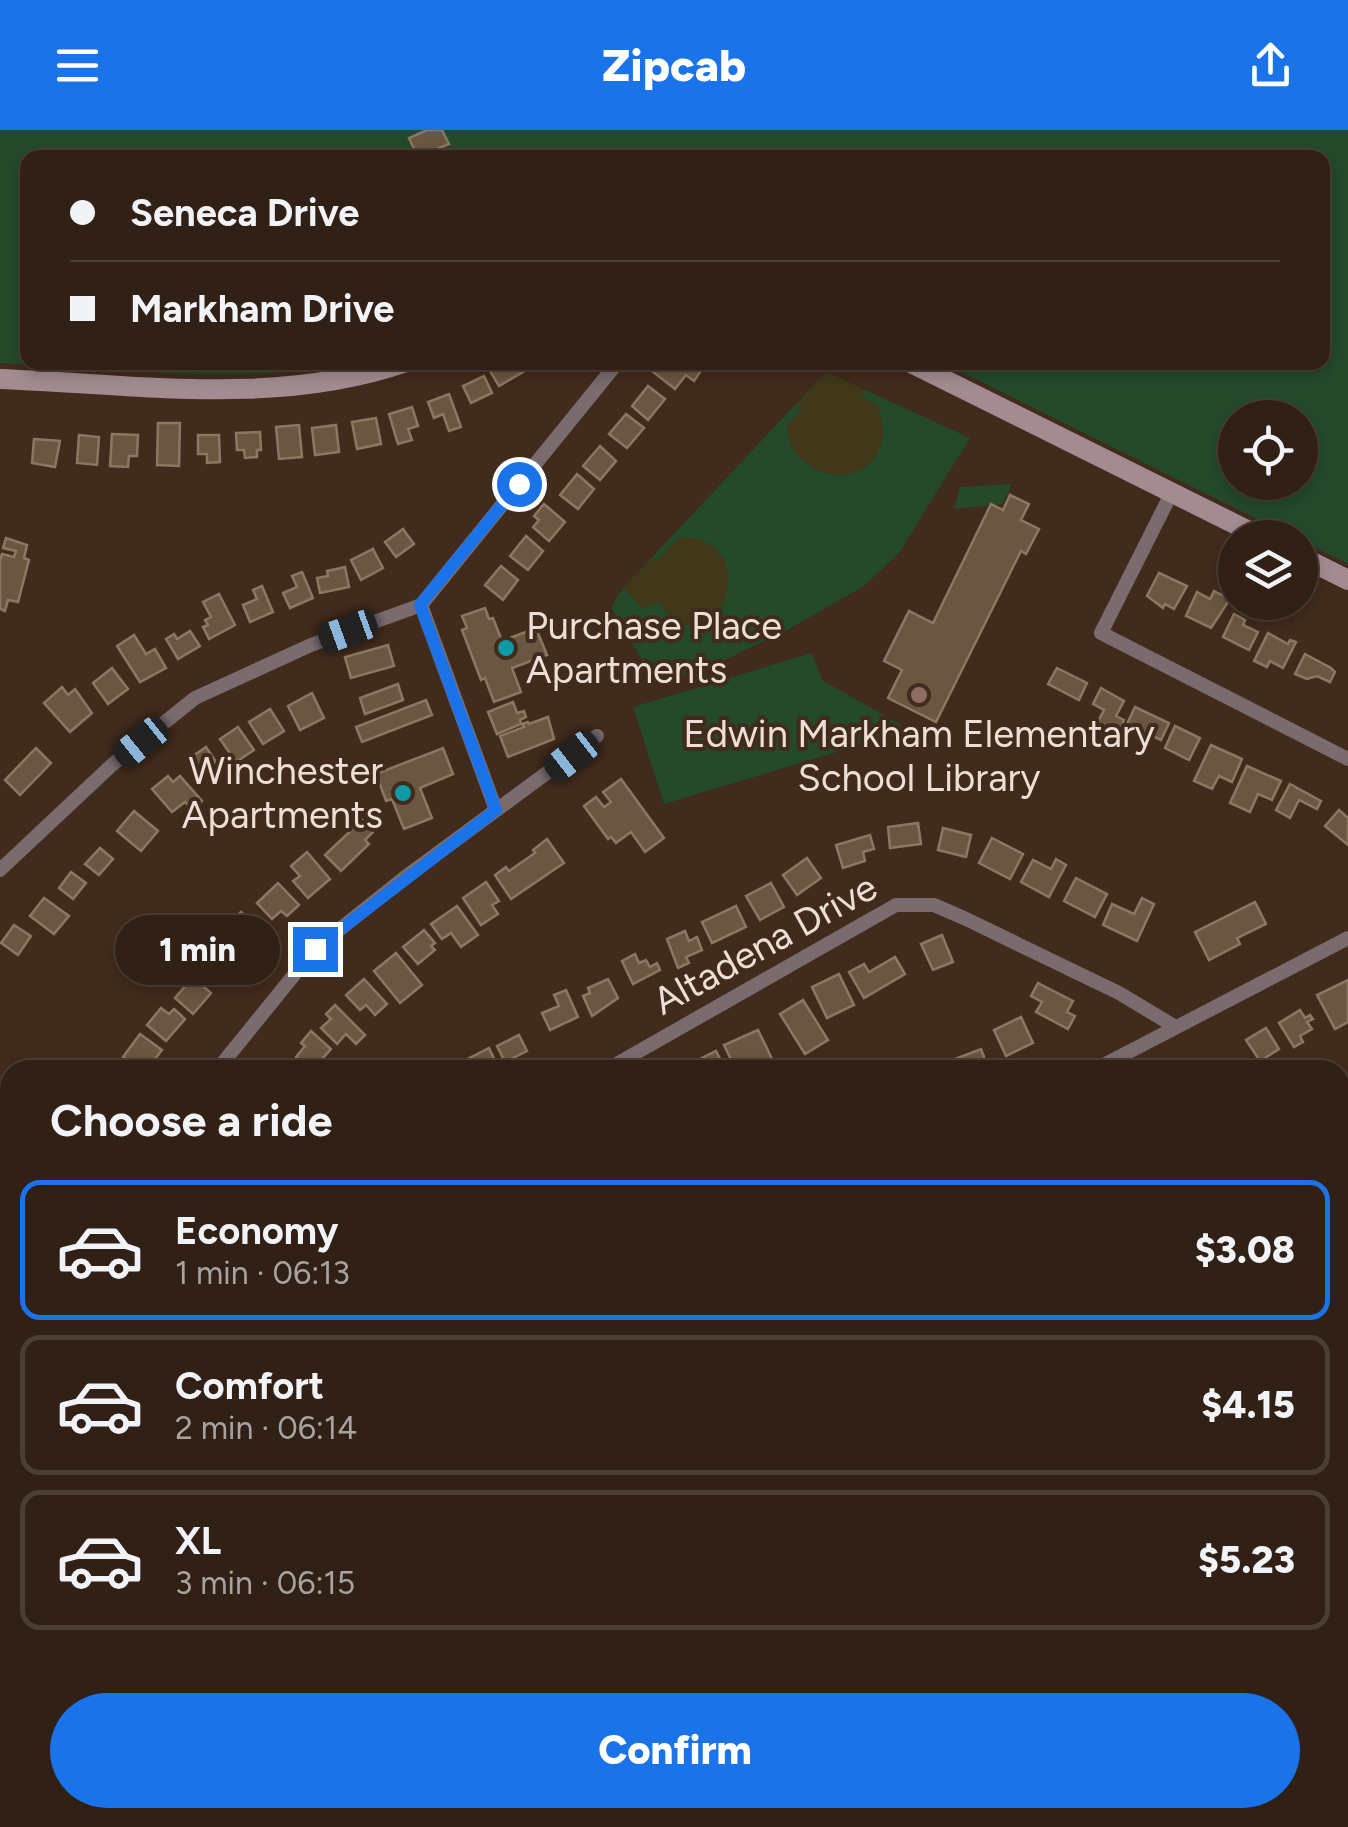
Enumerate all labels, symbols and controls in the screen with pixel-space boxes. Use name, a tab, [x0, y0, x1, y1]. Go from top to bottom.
icon: menu	[50, 38, 105, 93]
text: Zipcab	[602, 38, 746, 92]
icon: share	[1243, 38, 1298, 93]
text: Seneca Drive	[130, 190, 359, 236]
text: Markham Drive	[130, 286, 394, 332]
map controls	[1218, 400, 1318, 620]
button: locate	[1218, 400, 1318, 500]
route start	[497, 462, 542, 507]
button: layers	[1218, 520, 1318, 620]
place label: Purchase Place Apartments	[526, 603, 782, 693]
car	[315, 607, 381, 655]
marker: Purchase Place Apartments	[495, 637, 517, 659]
marker: Edwin Markham Elementary School Library	[908, 684, 930, 706]
car	[108, 711, 174, 773]
place label: Edwin Markham Elementary School Library	[683, 711, 1155, 801]
car	[539, 726, 605, 786]
place label: Winchester Apartments	[182, 748, 383, 838]
marker: Winchester Apartments	[392, 782, 414, 804]
street label: Altadena Drive	[645, 864, 885, 1024]
callout: 1 min	[115, 914, 280, 984]
route end	[293, 927, 338, 972]
text: 1 min	[159, 931, 236, 969]
text: Choose a ride	[50, 1093, 332, 1147]
icon: car	[55, 1205, 145, 1295]
text: Economy	[175, 1208, 338, 1254]
text: $3.08	[1195, 1227, 1295, 1273]
text: 1 min · 06:13	[175, 1254, 350, 1292]
icon: car	[55, 1360, 145, 1450]
text: Comfort	[175, 1363, 324, 1409]
text: $4.15	[1201, 1382, 1295, 1428]
text: 2 min · 06:14	[175, 1409, 357, 1447]
icon: car	[55, 1515, 145, 1605]
text: XL	[175, 1518, 221, 1564]
text: $5.23	[1198, 1537, 1295, 1583]
text: 3 min · 06:15	[175, 1564, 355, 1602]
button: Confirm	[50, 1693, 1300, 1808]

